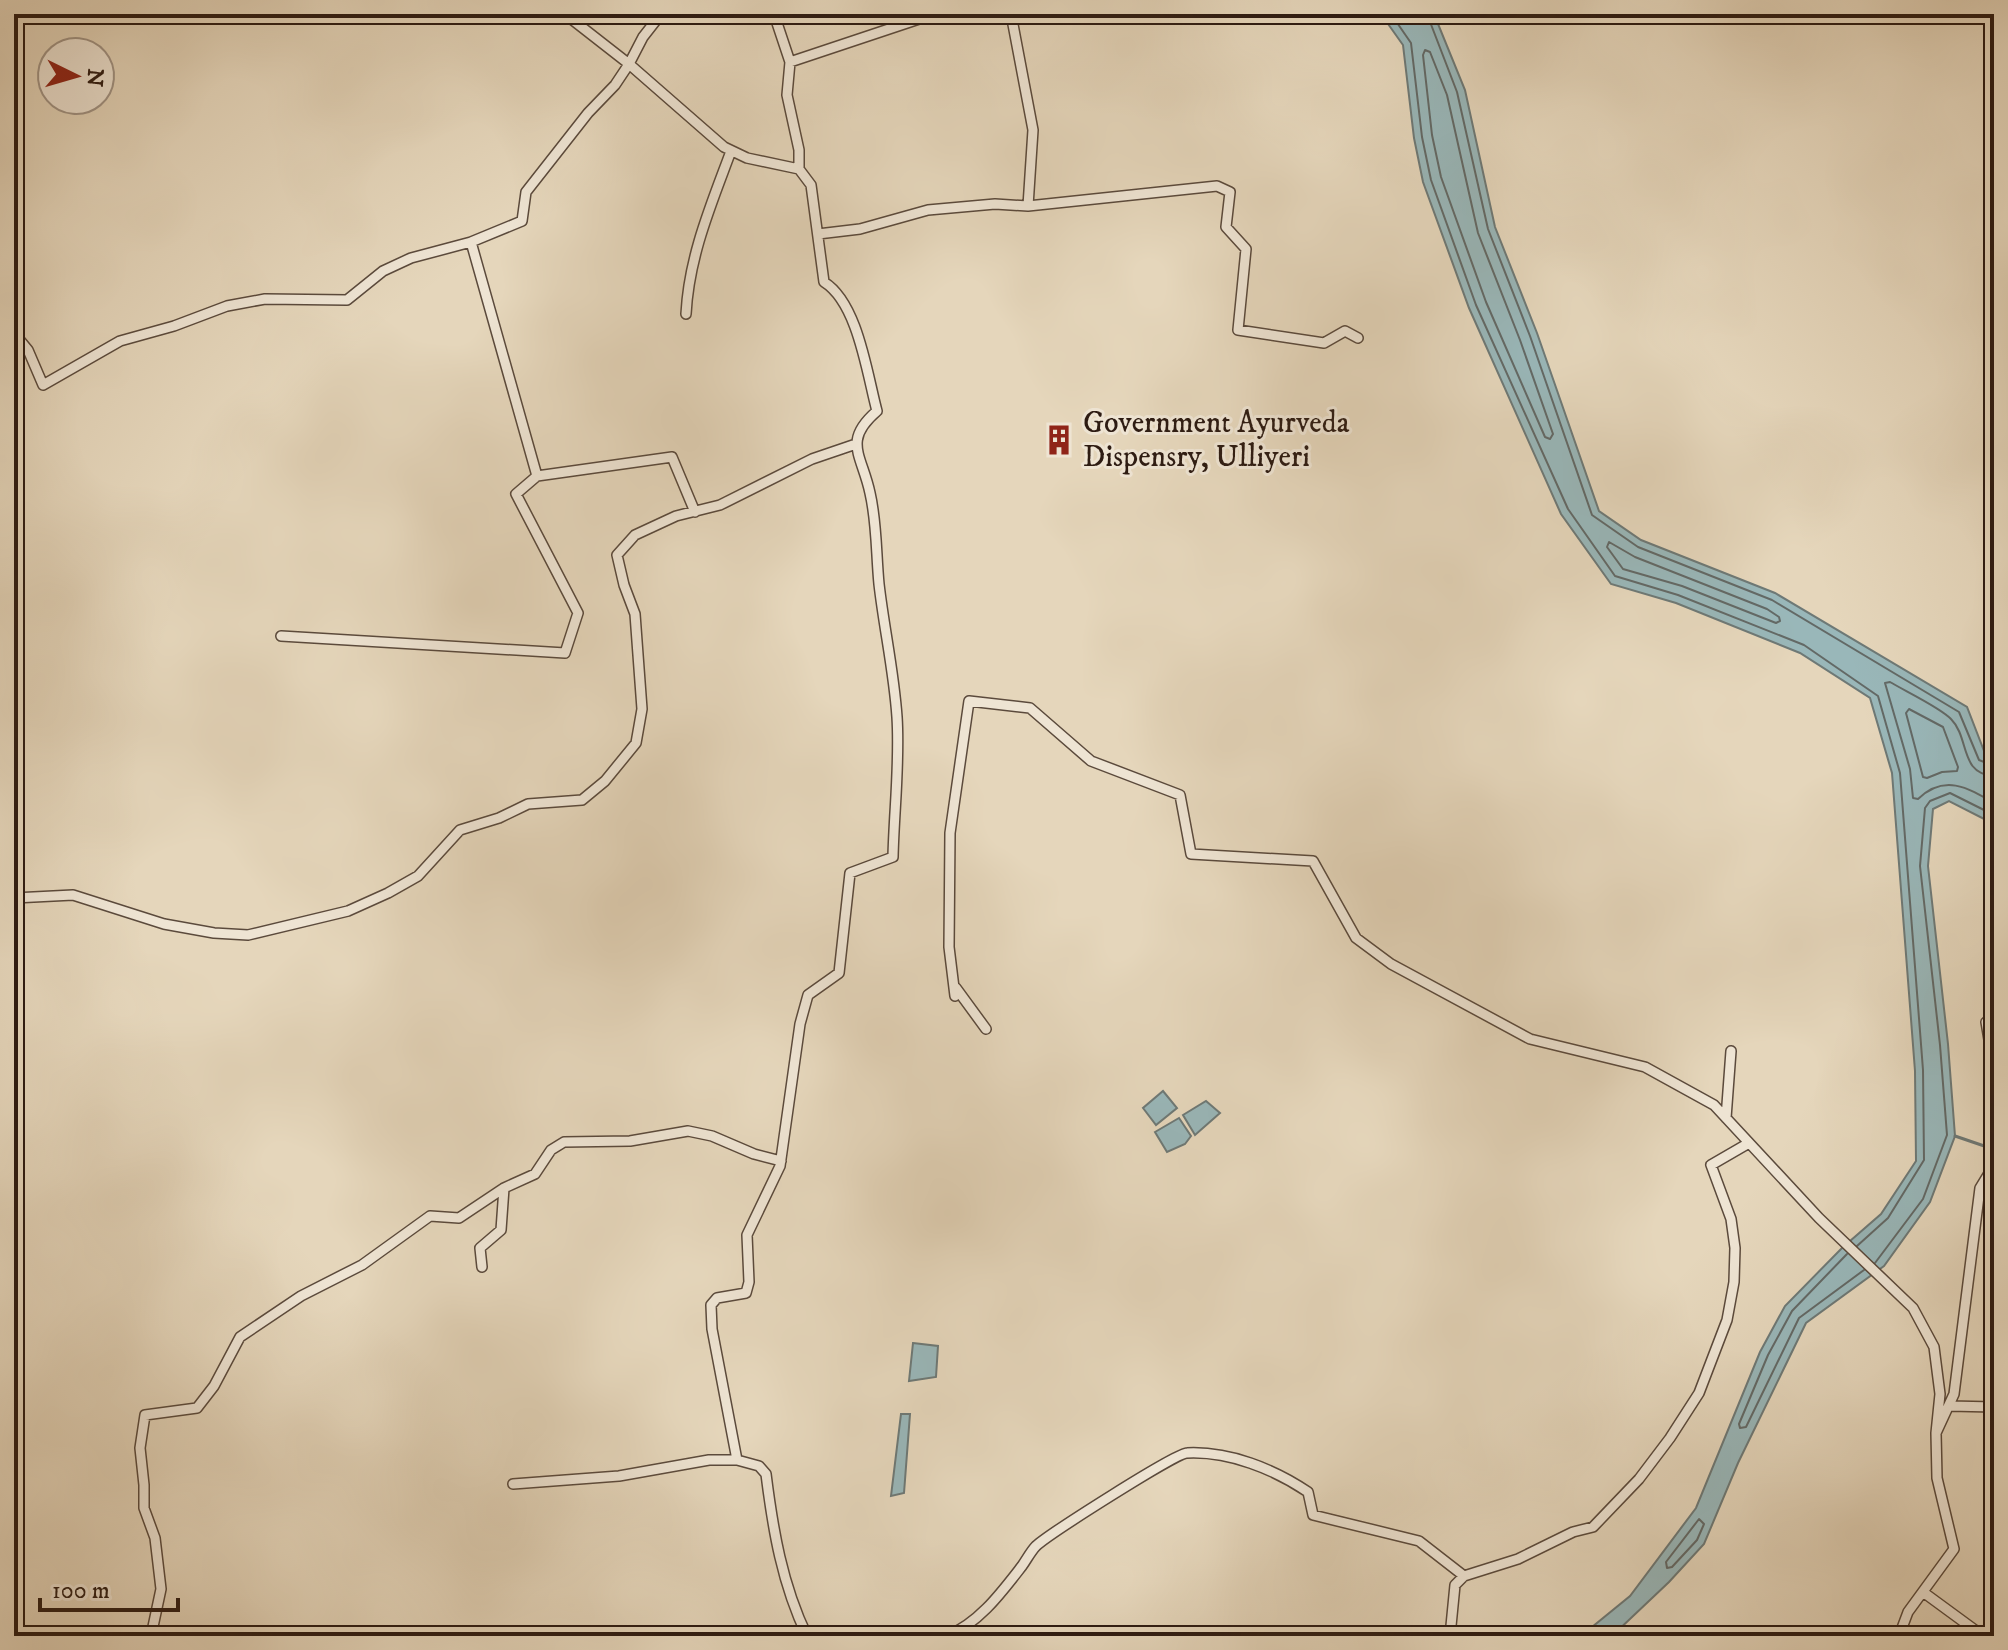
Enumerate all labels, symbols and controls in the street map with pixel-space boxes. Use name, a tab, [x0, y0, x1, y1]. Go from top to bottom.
north arrow	[36, 36, 116, 116]
text: N	[80, 67, 109, 88]
place label: Government Ayurveda Dispensry, Ulliyeri	[1083, 405, 1350, 476]
building icon: Government Ayurveda Dispensry, Ulliyeri	[1042, 423, 1076, 457]
scale bar	[40, 1562, 178, 1612]
text: 100 m	[52, 1576, 110, 1606]

